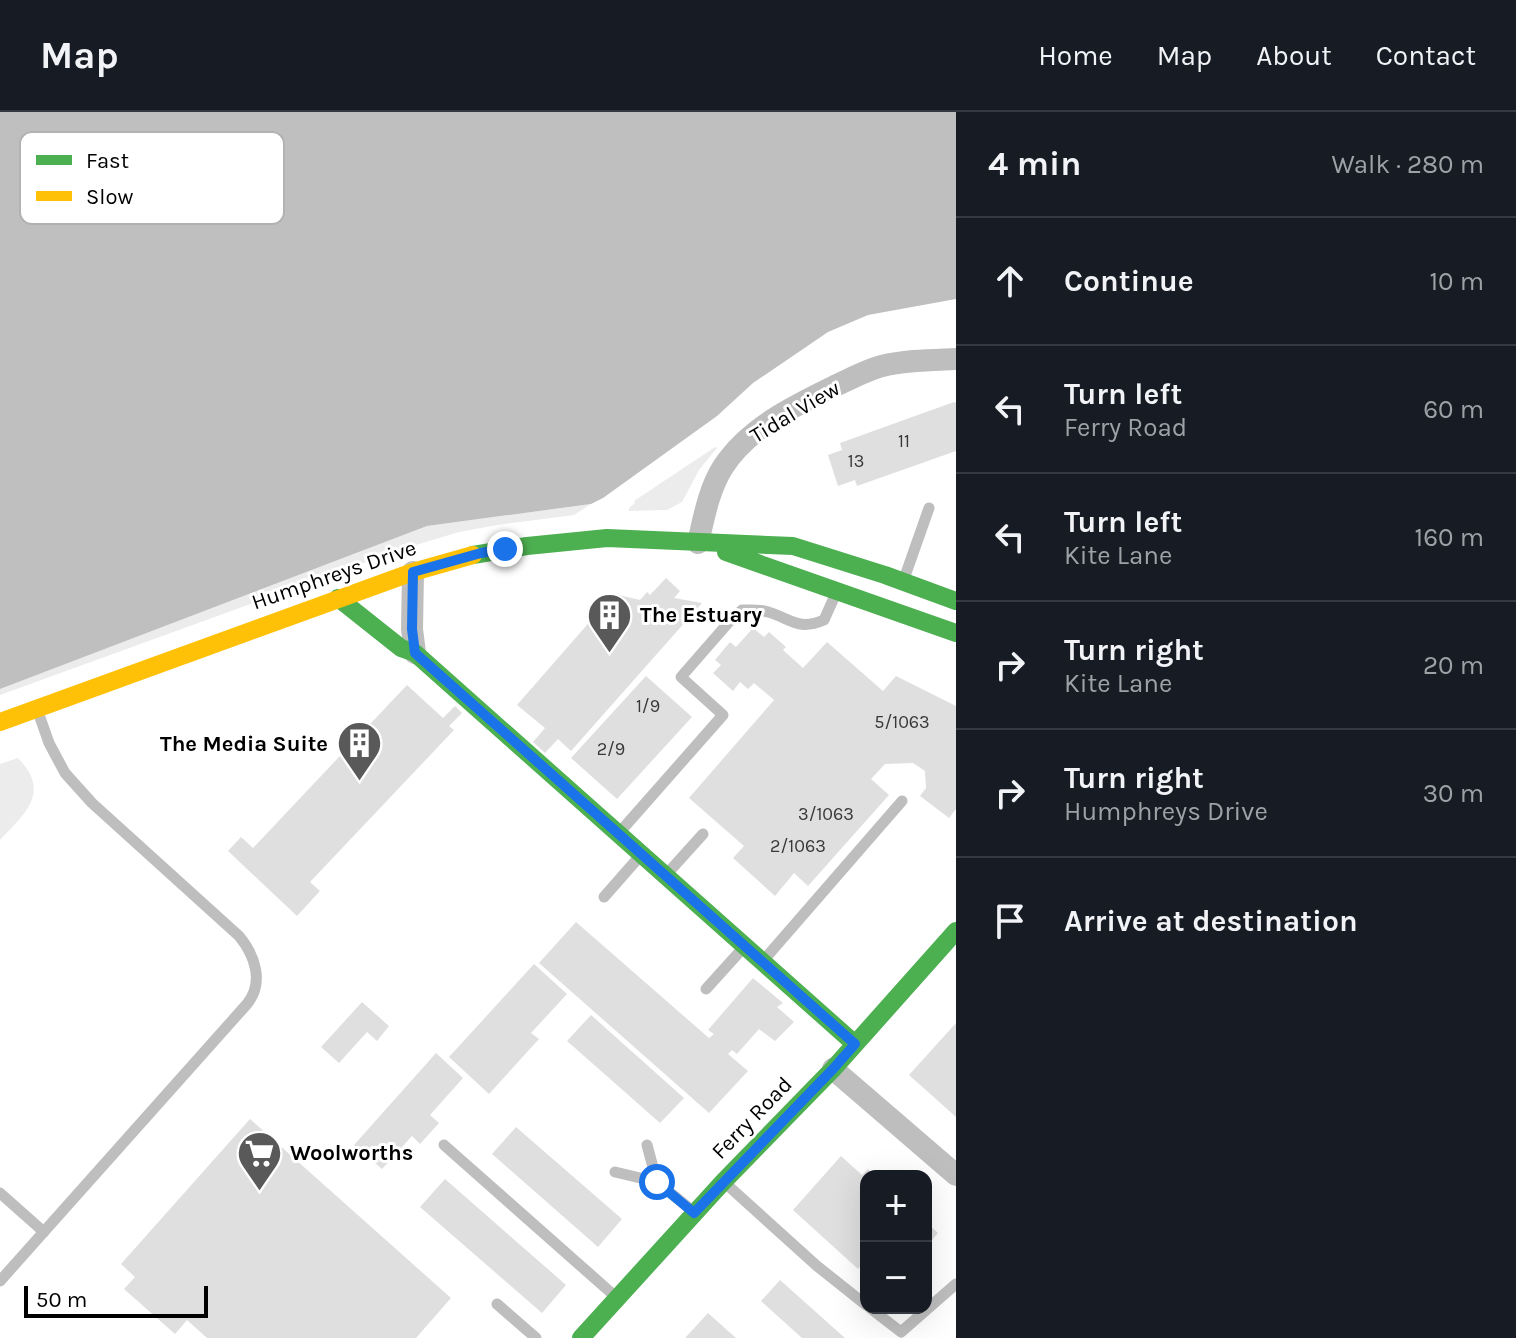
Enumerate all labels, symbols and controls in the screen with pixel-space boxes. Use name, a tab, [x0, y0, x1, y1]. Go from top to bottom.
text: Map	[40, 33, 119, 78]
text: Home	[1038, 39, 1113, 72]
text: Map	[1157, 39, 1212, 72]
text: About	[1256, 39, 1332, 72]
text: Contact	[1376, 39, 1476, 72]
legend	[20, 132, 284, 224]
text: 4 min	[988, 144, 1081, 184]
text: Fast	[86, 148, 129, 174]
text: Walk · 280 m	[1331, 149, 1484, 180]
text: Slow	[86, 184, 133, 210]
icon: ahead	[988, 259, 1032, 303]
text: Continue	[1064, 263, 1194, 299]
text: 10 m	[1429, 266, 1484, 297]
street label: Tidal View	[745, 375, 845, 449]
text: Turn left	[1064, 376, 1182, 412]
icon: left	[988, 387, 1032, 431]
text: 60 m	[1423, 394, 1484, 425]
text: Ferry Road	[1064, 412, 1187, 443]
house number: 11	[898, 430, 910, 452]
house number: 13	[848, 450, 864, 472]
text: Turn left	[1064, 504, 1182, 540]
icon: left	[988, 515, 1032, 559]
text: 160 m	[1415, 522, 1484, 553]
route end	[487, 531, 523, 567]
street label: Humphreys Drive	[248, 535, 420, 615]
text: Kite Lane	[1064, 540, 1172, 571]
building icon: The Estuary	[585, 591, 633, 654]
place label: The Estuary	[640, 602, 762, 628]
text: Turn right	[1064, 632, 1204, 668]
icon: right	[988, 643, 1032, 687]
text: 20 m	[1423, 650, 1484, 681]
text: Kite Lane	[1064, 668, 1172, 699]
house number: 1/9	[636, 695, 660, 717]
house number: 5/1063	[874, 711, 930, 733]
building icon: The Media Suite	[335, 720, 383, 783]
place label: The Media Suite	[160, 731, 328, 757]
house number: 2/9	[597, 738, 625, 760]
text: Turn right	[1064, 760, 1204, 796]
icon: right	[988, 771, 1032, 815]
text: 30 m	[1423, 778, 1484, 809]
text: Humphreys Drive	[1064, 796, 1268, 827]
house number: 3/1063	[798, 803, 854, 825]
house number: 2/1063	[770, 835, 826, 857]
icon: arrive	[988, 899, 1032, 943]
text: Arrive at destination	[1064, 903, 1358, 939]
street label: Ferry Road	[706, 1071, 798, 1165]
supermarket icon: Woolworths	[235, 1129, 283, 1192]
place label: Woolworths	[290, 1140, 413, 1166]
route start	[639, 1164, 675, 1200]
map controls	[860, 1170, 932, 1314]
button: +	[860, 1170, 932, 1242]
button: −	[860, 1242, 932, 1314]
scale bar	[24, 1282, 208, 1318]
text: 50 m	[36, 1287, 87, 1313]

